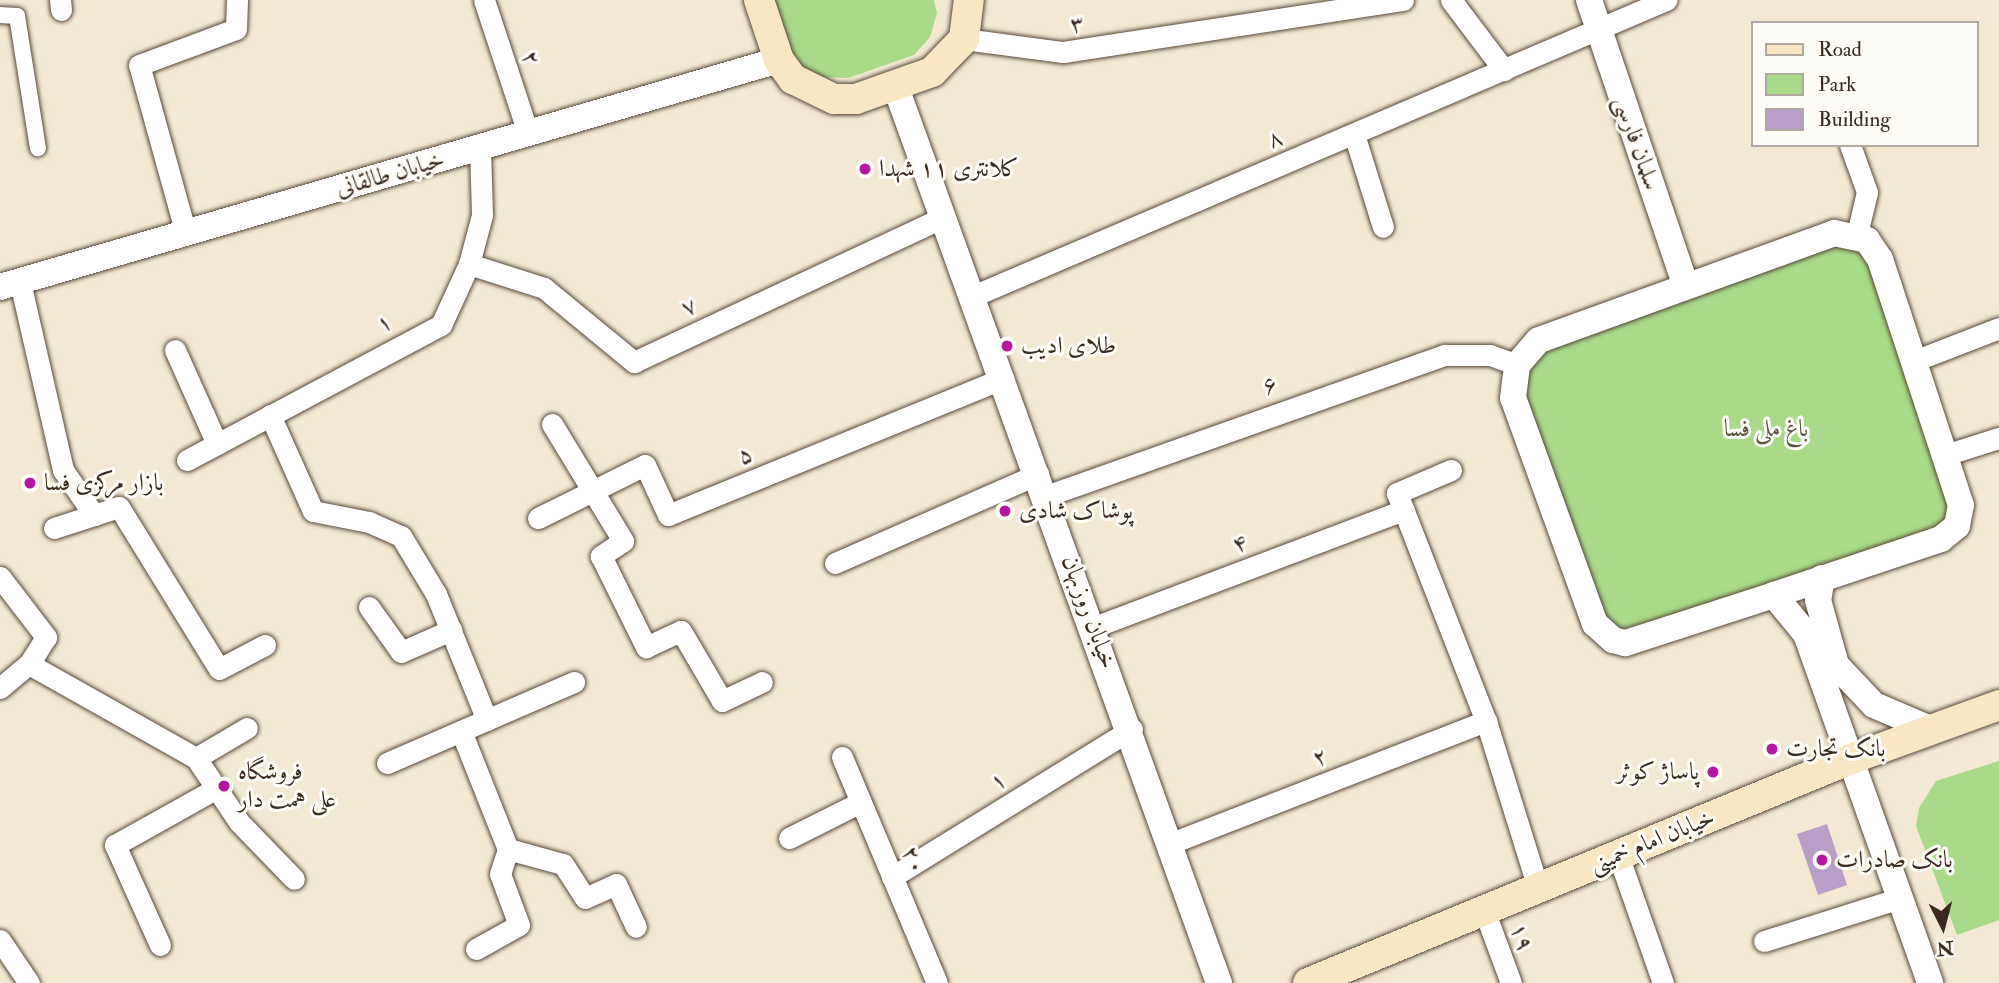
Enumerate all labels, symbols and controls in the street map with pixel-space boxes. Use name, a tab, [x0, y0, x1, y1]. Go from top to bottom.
street label: ۳	[1068, 9, 1086, 39]
legend	[1750, 21, 1978, 147]
text: Road	[1818, 36, 1862, 63]
street label: ۲	[515, 47, 547, 69]
text: Park	[1818, 71, 1856, 98]
street label: سلمان فارسی	[1608, 92, 1666, 194]
text: Building	[1818, 106, 1891, 133]
street label: ۸	[1263, 123, 1287, 155]
street label: خیابان طالقانی	[332, 145, 448, 203]
place label: کلانتری ۱۱ شهدا	[879, 155, 1019, 183]
marker: کلانتری ۱۱ شهدا	[857, 161, 873, 177]
street label: ۷	[677, 291, 701, 323]
street label: ۱	[371, 307, 397, 339]
place label: طلای ادیب	[1021, 332, 1116, 360]
marker: طلای ادیب	[999, 338, 1015, 354]
street label: ۶	[1258, 369, 1282, 401]
park label: باغ ملی فسا	[1724, 415, 1808, 443]
street label: ۵	[733, 439, 757, 471]
place label: بازار مرکزی فسا	[44, 469, 164, 497]
marker: بازار مرکزی فسا	[22, 475, 38, 491]
place label: پوشاک شادی	[1019, 497, 1133, 525]
marker: پوشاک شادی	[997, 503, 1013, 519]
street label: ۴	[1228, 528, 1252, 560]
street label: خیابان روزبهان	[1055, 551, 1123, 673]
place label: بانک تجارت	[1786, 735, 1886, 763]
street label: ۲	[1308, 741, 1332, 773]
marker: بانک تجارت	[1764, 741, 1780, 757]
place label: فروشگاه علی همت دار	[238, 758, 336, 814]
place label: پاساژ کوثر	[1617, 758, 1699, 786]
marker: پاساژ کوثر	[1705, 764, 1721, 780]
street label: ۱	[984, 765, 1012, 797]
marker: فروشگاه علی همت دار	[216, 778, 232, 794]
street label: خیابان امام خمینی	[1585, 803, 1719, 879]
street label: ۲۰	[895, 841, 933, 879]
place label: بانک صادرات	[1836, 846, 1953, 874]
marker: بانک صادرات	[1814, 852, 1830, 868]
north arrow	[1908, 892, 1978, 962]
street label: ۱۹	[1504, 919, 1540, 955]
text: N	[1935, 935, 1955, 961]

